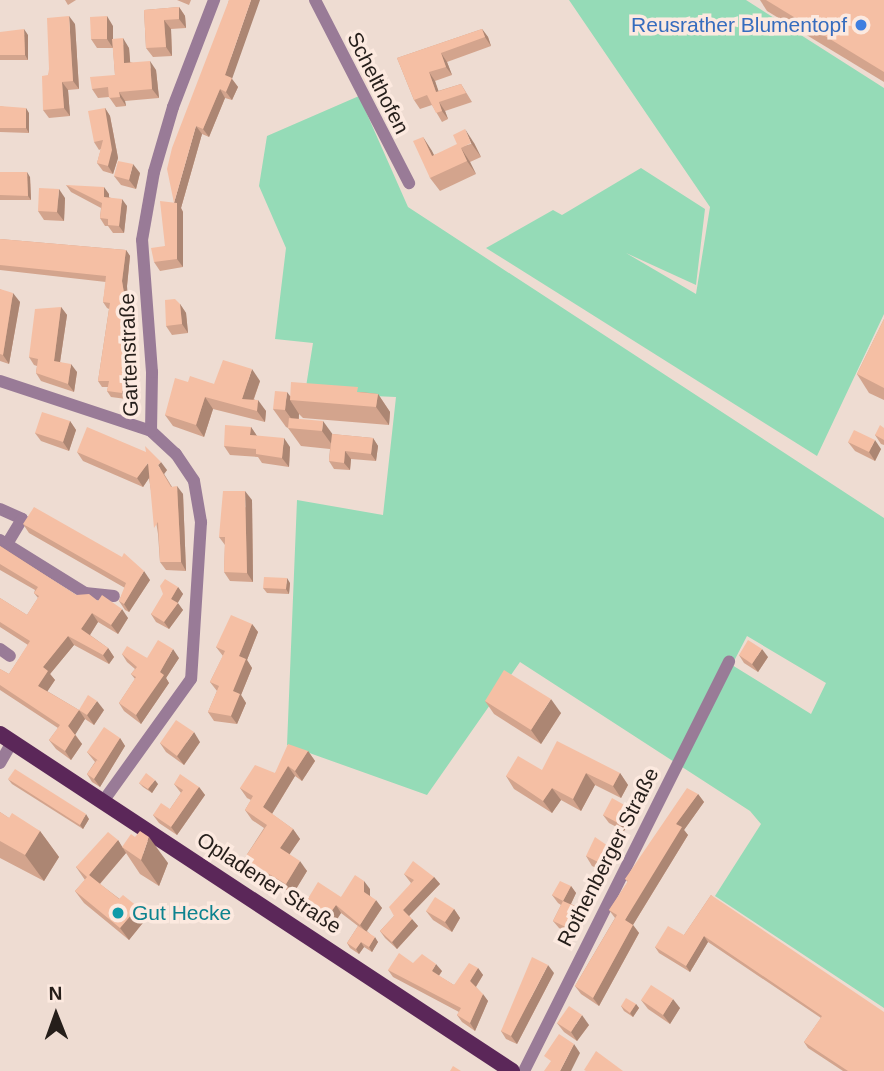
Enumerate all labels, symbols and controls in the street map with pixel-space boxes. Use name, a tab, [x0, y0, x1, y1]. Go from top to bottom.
place label: Reusrather Blumentopf	[631, 12, 847, 38]
marker: Reusrather Blumentopf	[853, 17, 869, 33]
street label: Schelthofen	[342, 28, 414, 138]
street label: Gartenstraße	[114, 293, 144, 417]
street label: Rothenberger Straße	[552, 763, 664, 951]
street label: Opladener Straße	[192, 827, 346, 939]
place label: Gut Hecke	[132, 900, 231, 926]
marker: Gut Hecke	[110, 905, 126, 921]
north arrow	[21, 980, 91, 1050]
text: N	[49, 983, 63, 1004]

